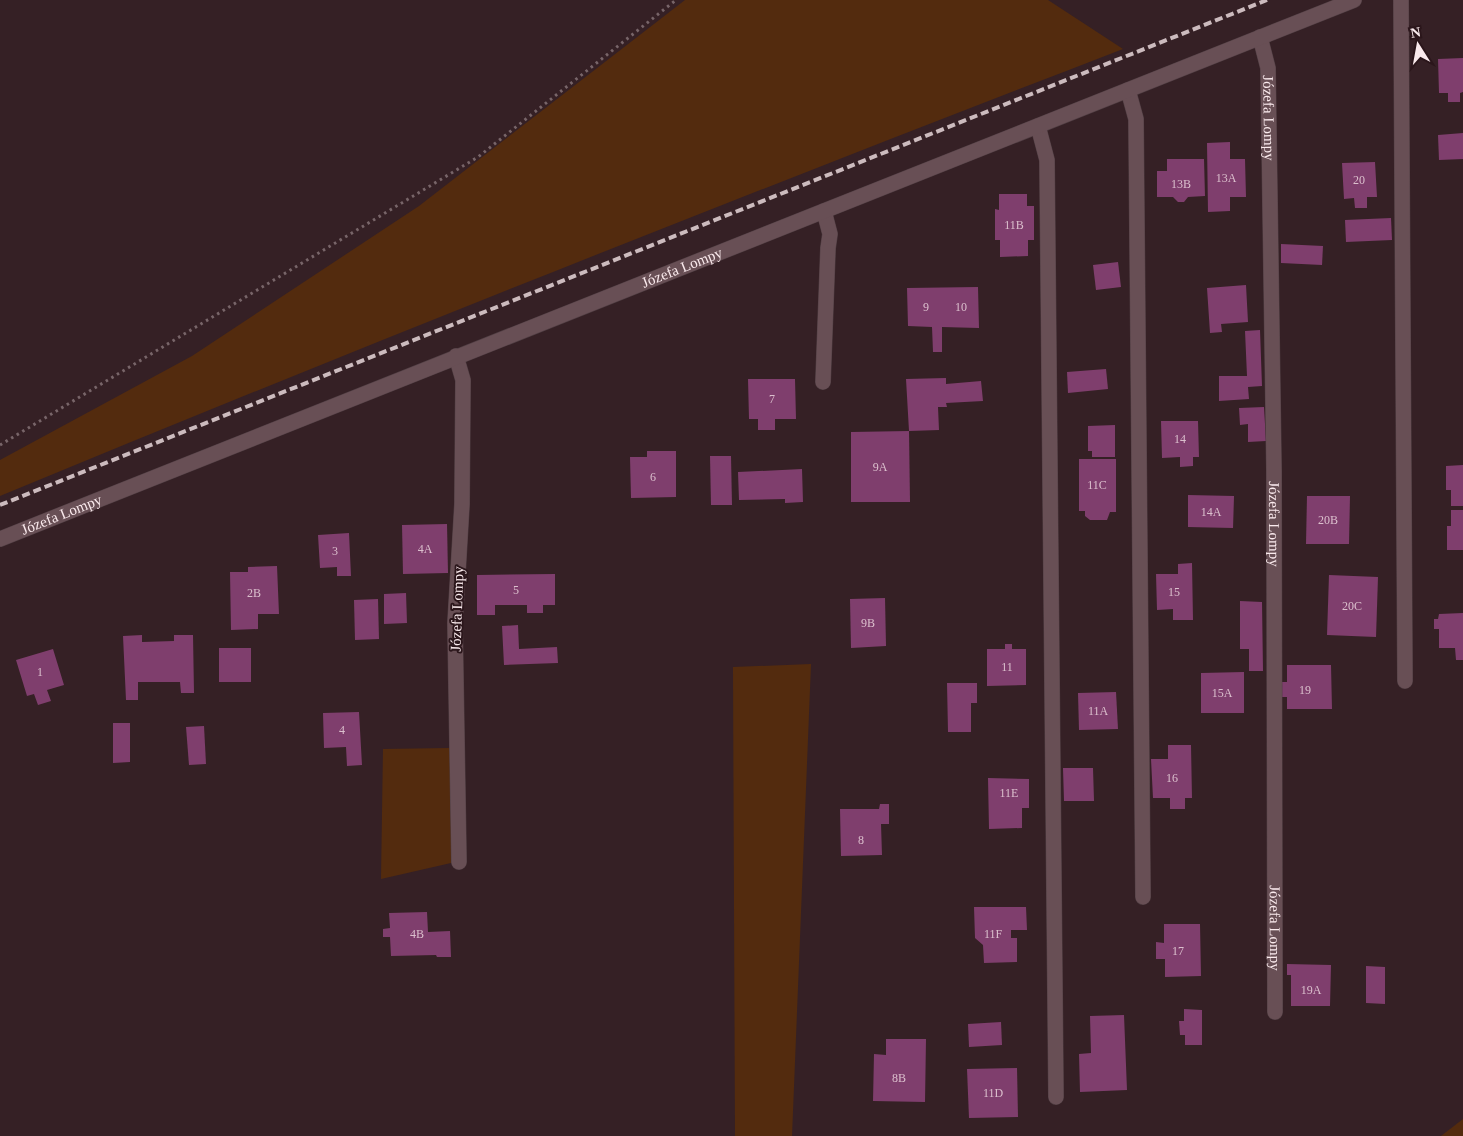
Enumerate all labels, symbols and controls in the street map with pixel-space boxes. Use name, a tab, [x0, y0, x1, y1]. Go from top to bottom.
north arrow	[1393, 20, 1443, 70]
text: N	[1409, 24, 1422, 41]
street label: Józefa Lompy	[1260, 75, 1277, 161]
house number: 13A	[1216, 171, 1237, 185]
house number: 20	[1353, 173, 1365, 187]
house number: 13B	[1171, 177, 1191, 191]
house number: 11B	[1004, 218, 1024, 232]
street label: Józefa Lompy	[639, 244, 725, 291]
house number: 9	[923, 300, 929, 314]
house number: 10	[955, 300, 967, 314]
house number: 7	[769, 392, 775, 406]
house number: 14	[1174, 432, 1186, 446]
house number: 9A	[873, 460, 888, 474]
house number: 6	[650, 470, 656, 484]
house number: 11C	[1087, 478, 1107, 492]
street label: Józefa Lompy	[1266, 481, 1282, 567]
street label: Józefa Lompy	[19, 491, 104, 538]
house number: 14A	[1201, 505, 1222, 519]
house number: 20B	[1318, 513, 1338, 527]
house number: 4A	[418, 542, 433, 556]
house number: 3	[332, 544, 338, 558]
street label: Józefa Lompy	[448, 566, 467, 652]
house number: 5	[513, 583, 519, 597]
house number: 15	[1168, 585, 1180, 599]
house number: 2B	[247, 586, 261, 600]
house number: 20C	[1342, 599, 1362, 613]
house number: 9B	[861, 616, 875, 630]
house number: 11	[1001, 660, 1013, 674]
house number: 1	[37, 665, 43, 679]
house number: 19	[1299, 683, 1311, 697]
house number: 15A	[1212, 686, 1233, 700]
house number: 11A	[1088, 704, 1108, 718]
house number: 4	[339, 723, 345, 737]
house number: 16	[1166, 771, 1178, 785]
house number: 11E	[1000, 786, 1018, 800]
house number: 8	[858, 833, 864, 847]
street label: Józefa Lompy	[1267, 885, 1283, 971]
house number: 4B	[410, 927, 424, 941]
house number: 11F	[984, 927, 1002, 941]
house number: 17	[1172, 944, 1184, 958]
house number: 19A	[1301, 983, 1322, 997]
house number: 8B	[892, 1071, 906, 1085]
house number: 11D	[983, 1086, 1003, 1100]

